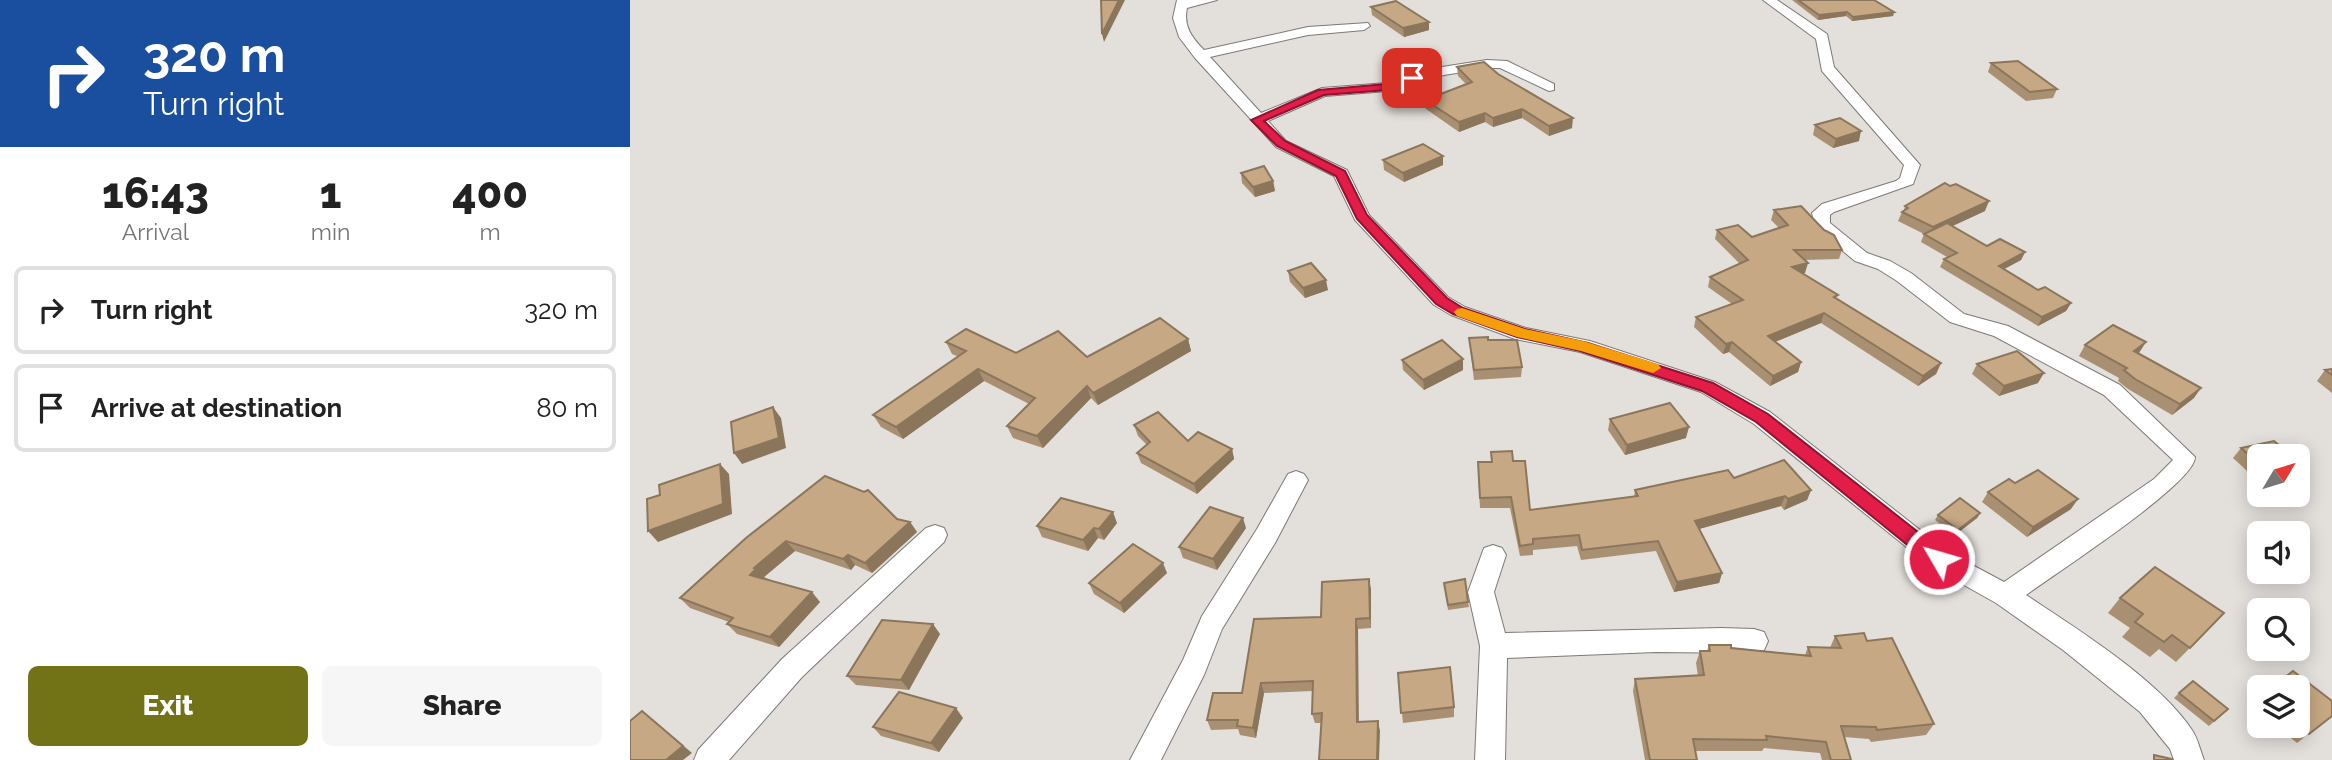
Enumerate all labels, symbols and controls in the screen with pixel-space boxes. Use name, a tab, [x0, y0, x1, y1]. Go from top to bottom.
text: 320 m	[143, 26, 285, 83]
icon: right	[28, 28, 119, 119]
pin	[1382, 48, 1442, 108]
icon: arrive	[1393, 59, 1431, 97]
text: Turn right	[143, 85, 284, 122]
text: 16:43	[102, 169, 209, 218]
text: 1	[320, 169, 341, 218]
text: 400	[452, 169, 528, 218]
text: Arrival	[122, 218, 189, 245]
text: min	[311, 218, 350, 245]
text: m	[480, 218, 501, 245]
icon: right	[32, 291, 70, 329]
text: Turn right	[91, 295, 212, 325]
text: 320 m	[524, 295, 598, 325]
icon: arrive	[32, 389, 70, 427]
text: Arrive at destination	[91, 393, 342, 423]
text: 80 m	[536, 393, 598, 423]
north arrow	[2247, 444, 2310, 508]
map controls	[2247, 444, 2310, 738]
button: sound	[2247, 521, 2310, 584]
position arrow	[1902, 522, 1976, 596]
button: search	[2247, 598, 2310, 661]
button: Exit	[28, 666, 308, 746]
button: Share	[322, 666, 602, 746]
button: layers	[2247, 675, 2310, 738]

